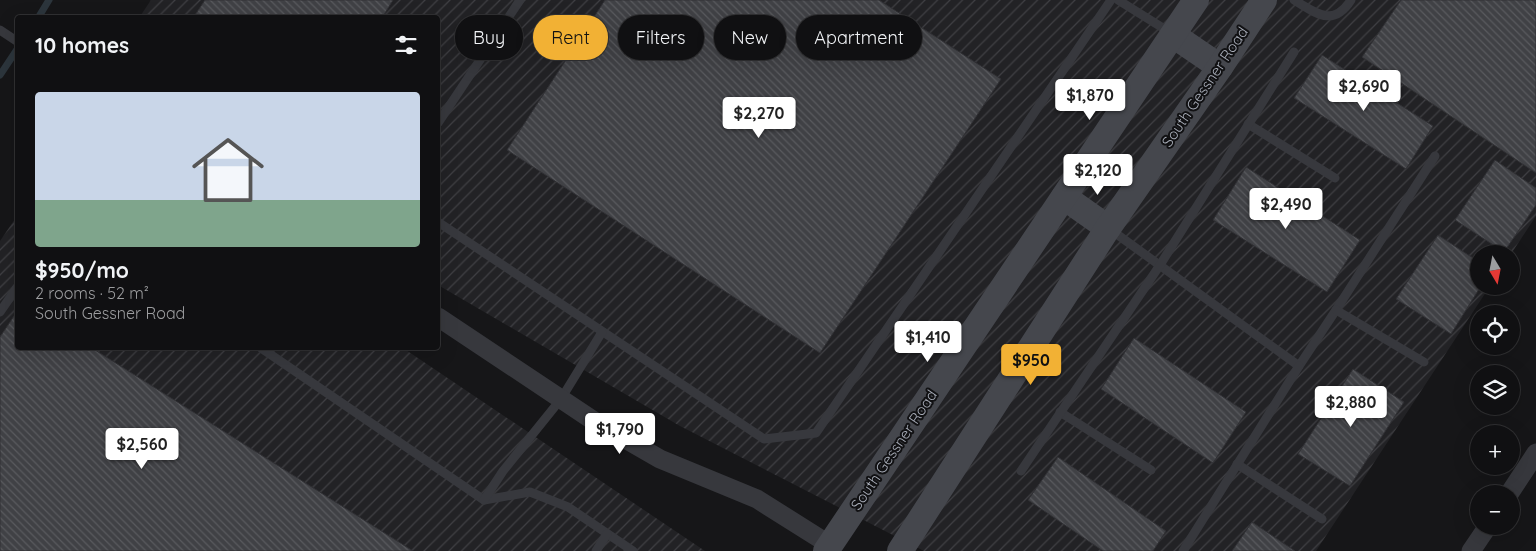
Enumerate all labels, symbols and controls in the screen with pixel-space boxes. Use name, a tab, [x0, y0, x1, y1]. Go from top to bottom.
chip: Buy	[455, 15, 523, 60]
chip: Rent	[533, 15, 608, 60]
chip: Filters	[618, 15, 704, 60]
chip: New	[714, 15, 786, 60]
chip: Apartment	[796, 15, 922, 60]
street label: South Gessner Road	[1157, 23, 1252, 150]
icon: filters	[392, 31, 420, 59]
text: 10 homes	[35, 32, 129, 58]
pin: $2,690	[1323, 70, 1405, 112]
text: $2,690	[1339, 76, 1389, 96]
pin: $1,870	[1049, 78, 1131, 121]
text: $1,870	[1066, 85, 1114, 105]
pin: $2,270	[718, 96, 800, 139]
text: $2,270	[734, 103, 784, 123]
icon: home	[183, 125, 273, 215]
pin: $2,120	[1057, 154, 1139, 196]
text: $2,120	[1074, 160, 1122, 180]
pin: $2,490	[1245, 188, 1327, 230]
text: $2,490	[1260, 194, 1312, 214]
north arrow	[1470, 245, 1520, 295]
map controls	[1470, 245, 1520, 535]
text: $950/mo	[35, 257, 129, 283]
text: 2 rooms · 52 m²	[35, 283, 149, 303]
text: South Gessner Road	[35, 303, 185, 323]
button: locate	[1470, 305, 1520, 355]
pin: $1,410	[887, 320, 969, 363]
text: $1,410	[905, 327, 951, 347]
pin: $950	[1001, 344, 1061, 386]
text: $950	[1012, 350, 1050, 370]
button: layers	[1470, 365, 1520, 415]
street label: South Gessner Road	[846, 386, 941, 513]
pin: $2,880	[1310, 386, 1392, 428]
text: $2,880	[1326, 392, 1376, 412]
pin: $1,790	[579, 412, 661, 455]
text: $1,790	[596, 419, 644, 439]
button: +	[1470, 425, 1520, 475]
pin: $2,560	[101, 428, 183, 470]
text: $2,560	[117, 434, 167, 454]
button: −	[1470, 485, 1520, 535]

